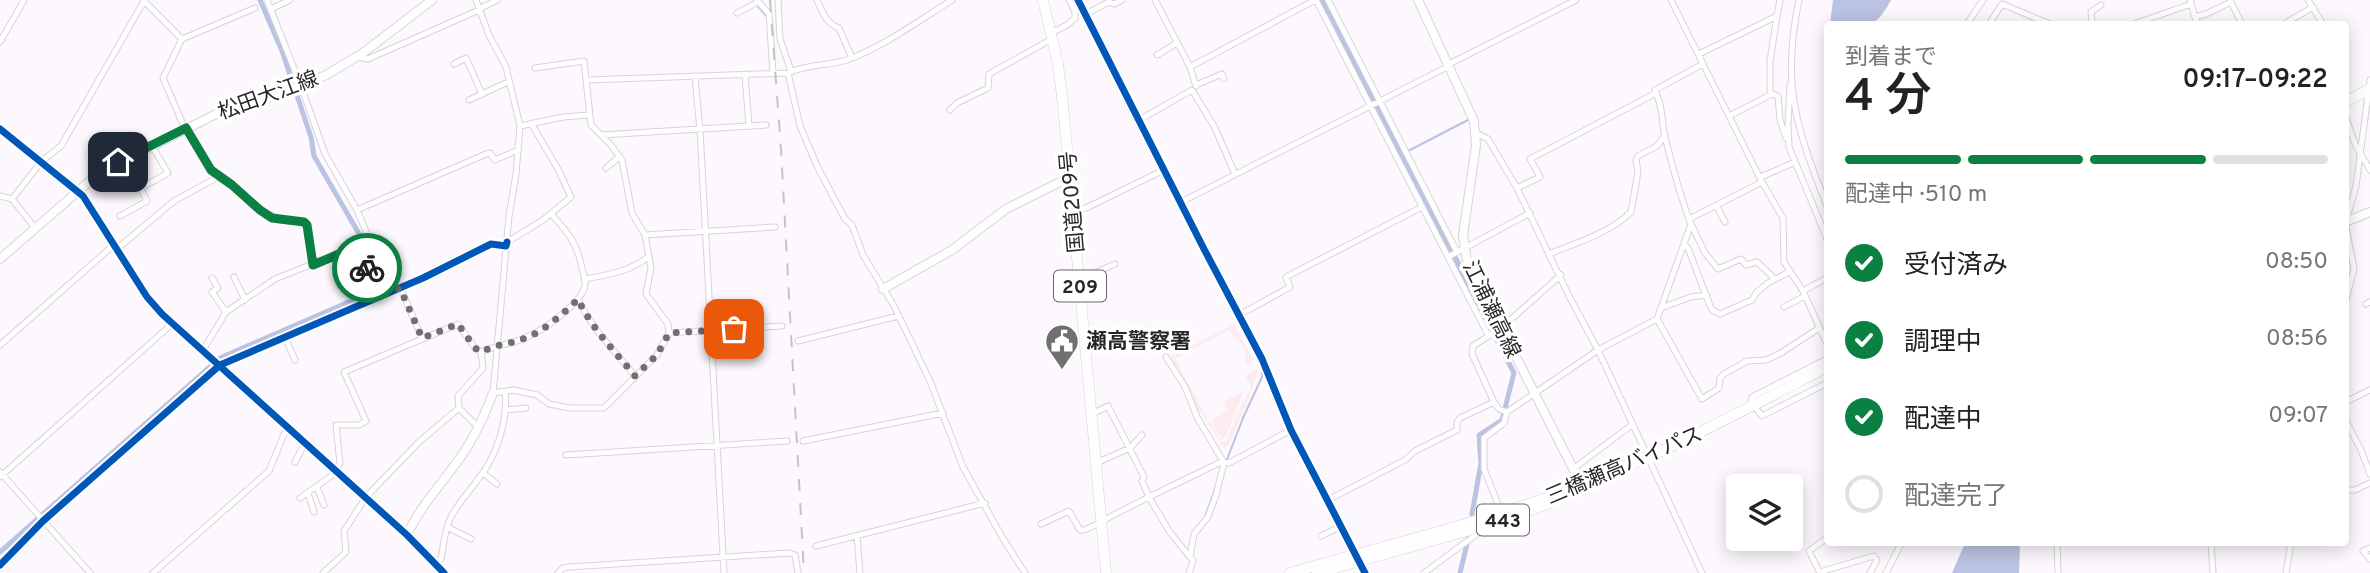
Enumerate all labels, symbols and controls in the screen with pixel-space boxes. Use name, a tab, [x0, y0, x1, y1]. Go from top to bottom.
text: 到着まで	[1845, 44, 1937, 73]
text: 09:17–09:22	[2183, 64, 2328, 97]
street label: 松田大江線	[215, 66, 322, 127]
text: 4 分	[1845, 69, 1932, 128]
pin	[88, 132, 148, 192]
icon: home	[99, 143, 137, 181]
street label: 国道209号	[1056, 150, 1091, 254]
text: 配達中 · 510 m	[1845, 181, 1987, 210]
courier	[332, 233, 402, 303]
icon: check	[1845, 244, 1883, 282]
text: 08:50	[2265, 248, 2328, 277]
icon: bike	[348, 249, 386, 287]
text: 受付済み	[1904, 250, 2008, 283]
street label: 江浦瀬高線	[1456, 257, 1526, 363]
road number: 209	[1054, 270, 1106, 302]
pin	[704, 299, 764, 359]
icon: bag	[715, 310, 753, 348]
icon: check	[1845, 321, 1883, 359]
public building icon: 瀬高警察署	[1043, 322, 1081, 371]
text: 08:56	[2266, 325, 2328, 354]
text: 調理中	[1904, 327, 1982, 360]
place label: 瀬高警察署	[1086, 329, 1191, 356]
icon: check	[1845, 398, 1883, 436]
text: 09:07	[2268, 402, 2328, 431]
text: 配達中	[1904, 404, 1982, 437]
street label: 三橋瀬高バイパス	[1542, 421, 1707, 512]
map controls	[1726, 474, 1803, 551]
button: layers	[1726, 474, 1803, 551]
text: 配達完了	[1904, 481, 2008, 514]
road number: 443	[1477, 505, 1529, 536]

